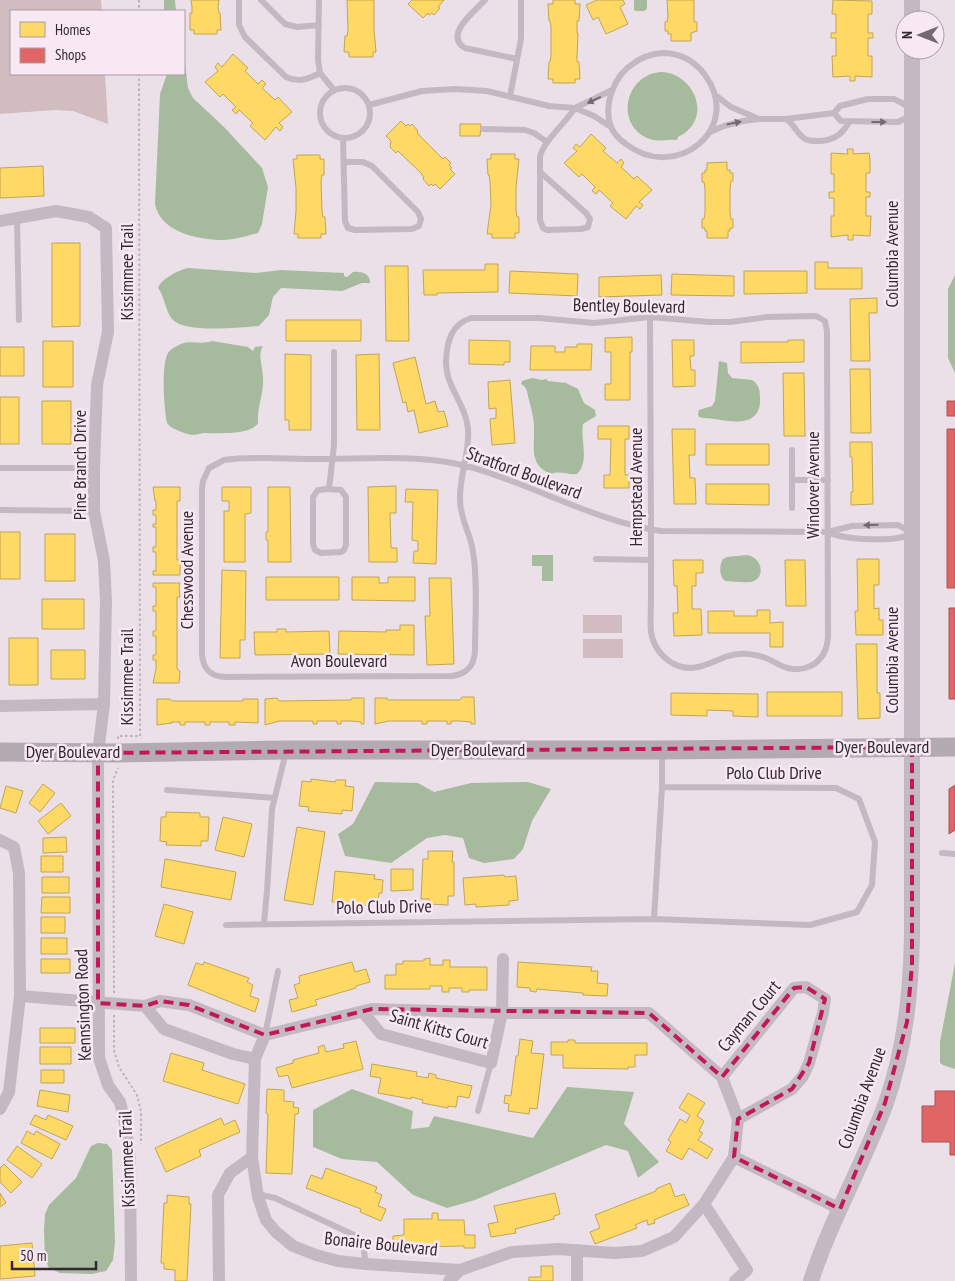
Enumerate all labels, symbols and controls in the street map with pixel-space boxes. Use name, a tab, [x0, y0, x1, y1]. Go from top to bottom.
legend	[10, 10, 185, 75]
north arrow	[895, 10, 945, 60]
text: Homes	[55, 20, 91, 39]
text: N	[898, 31, 916, 39]
text: Shops	[55, 45, 86, 64]
one-way arrow	[587, 96, 601, 104]
one-way arrow	[872, 118, 888, 126]
one-way arrow	[727, 119, 742, 127]
street label: Columbia Avenue	[880, 200, 903, 308]
street label: Kissimmee Trail	[115, 223, 138, 321]
street label: Bentley Boulevard	[573, 293, 685, 318]
street label: Pine Branch Drive	[68, 410, 91, 520]
street label: Hempstead Avenue	[624, 428, 647, 546]
street label: Windover Avenue	[801, 431, 824, 539]
street label: Stratford Boulevard	[463, 441, 585, 504]
street label: Chesswood Avenue	[175, 511, 198, 629]
one-way arrow	[862, 522, 878, 530]
street label: Columbia Avenue	[880, 606, 903, 714]
street label: Kissimmee Trail	[115, 628, 138, 726]
street label: Avon Boulevard	[291, 649, 387, 672]
street label: Dyer Boulevard	[835, 735, 929, 758]
street label: Dyer Boulevard	[431, 738, 525, 761]
street label: Dyer Boulevard	[26, 740, 120, 763]
street label: Polo Club Drive	[726, 761, 822, 784]
street label: Polo Club Drive	[336, 894, 432, 919]
street label: Kennsington Road	[69, 949, 96, 1061]
street label: Cayman Court	[712, 975, 785, 1056]
street label: Saint Kitts Court	[387, 1003, 491, 1054]
street label: Columbia Avenue	[832, 1044, 891, 1152]
street label: Kissimmee Trail	[113, 1109, 140, 1208]
street label: Bonaire Boulevard	[323, 1226, 439, 1261]
scale bar	[12, 1238, 96, 1270]
text: 50 m	[20, 1246, 46, 1265]

